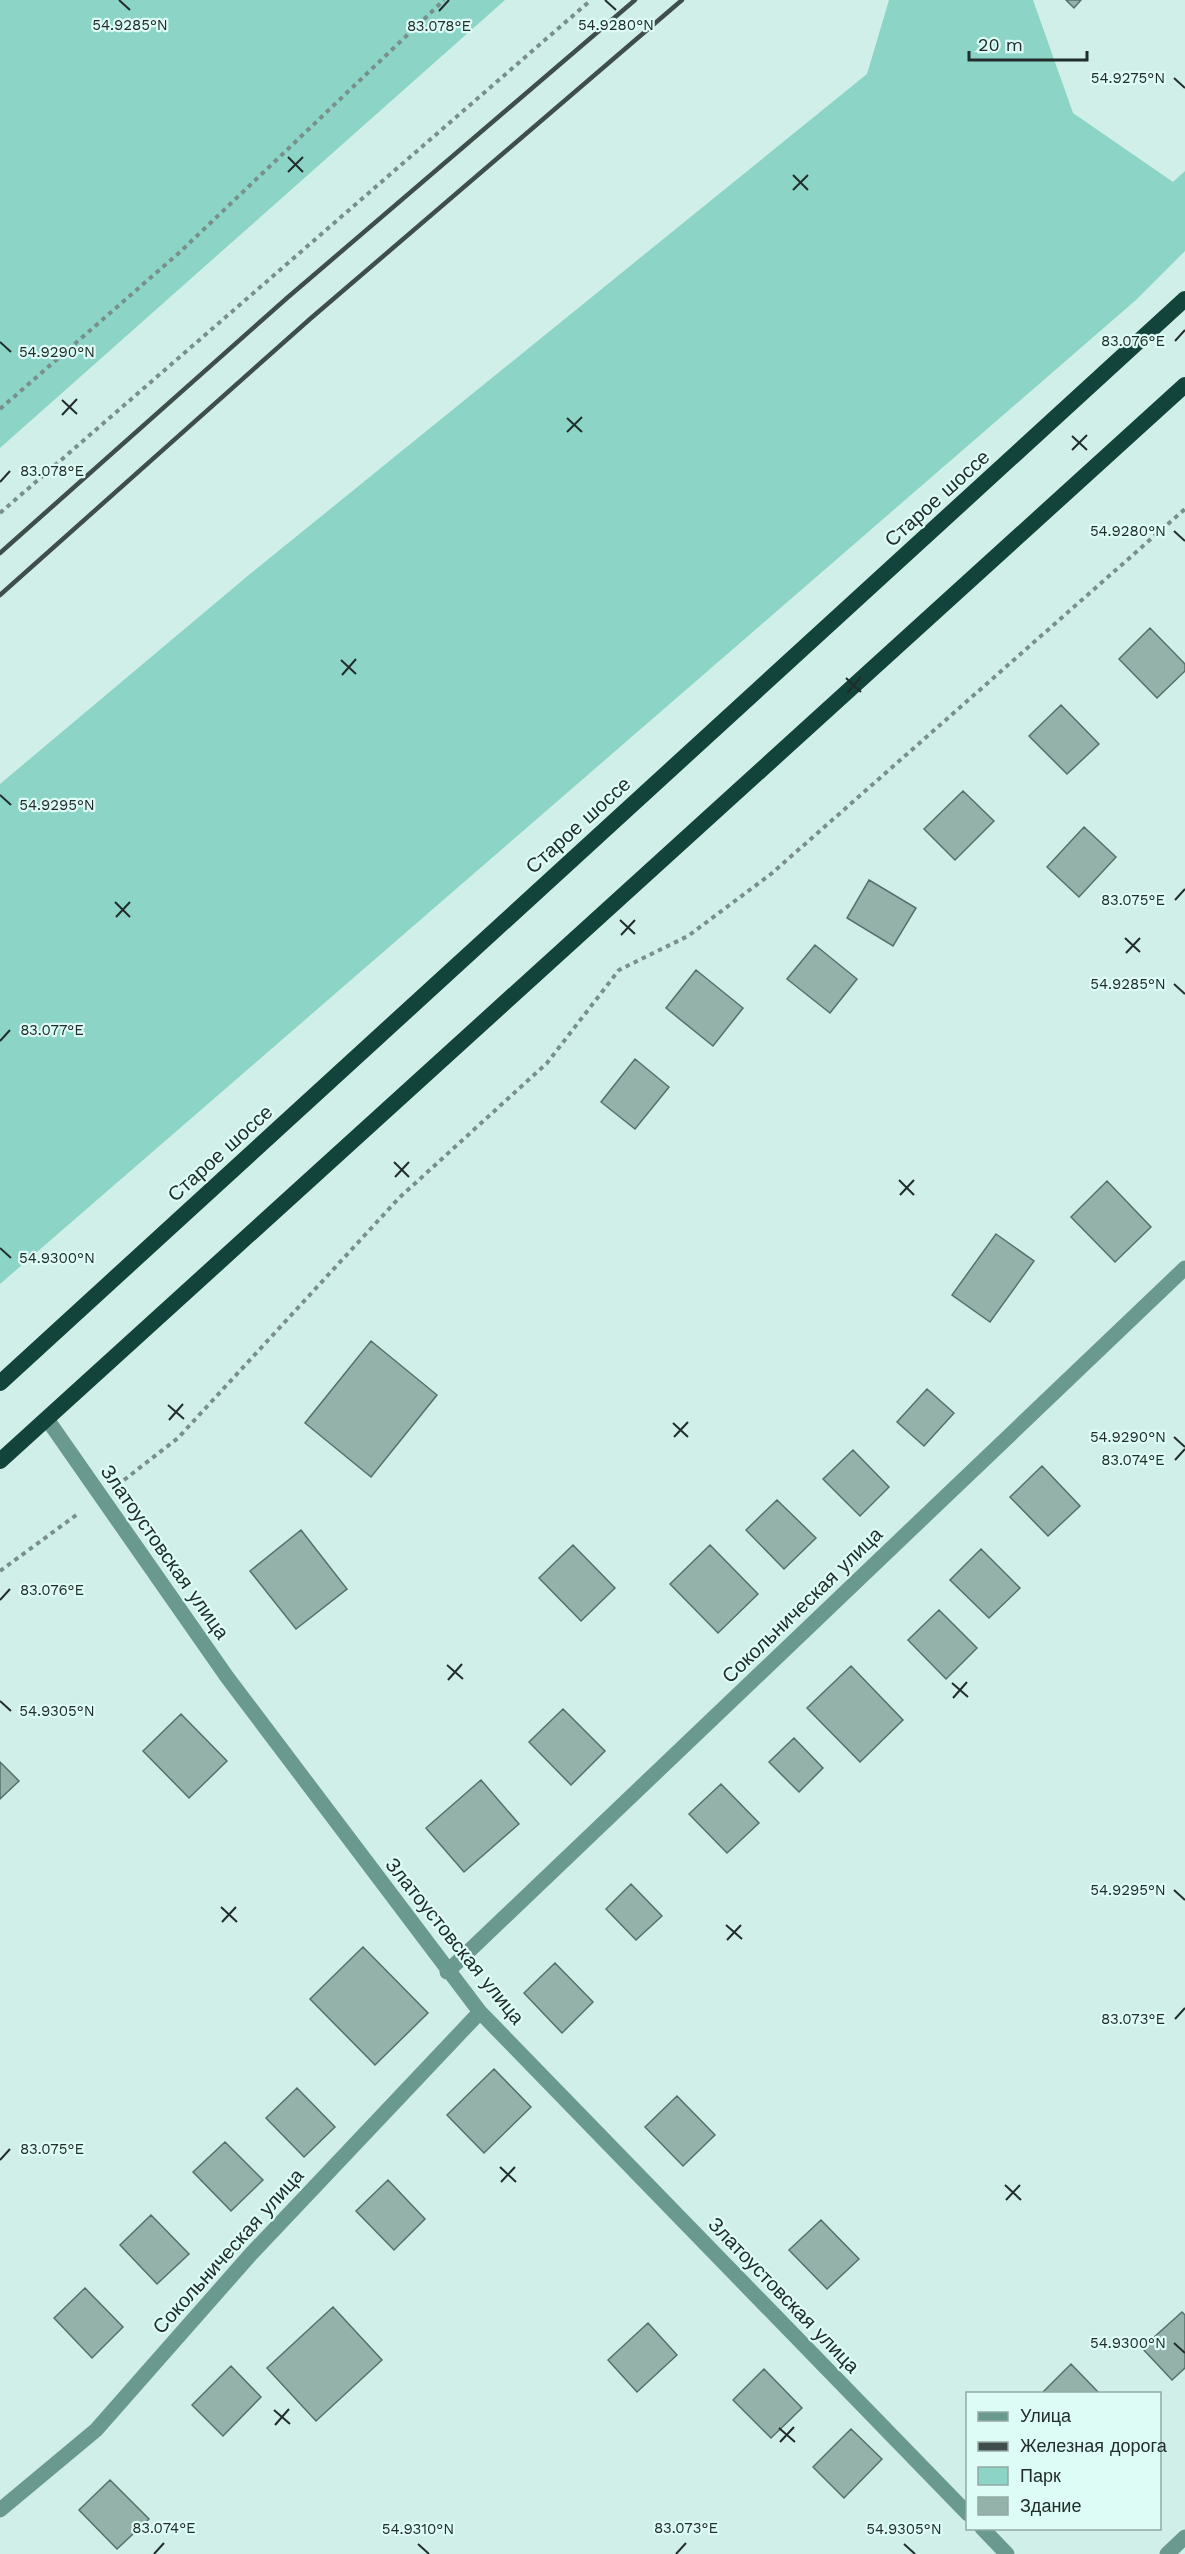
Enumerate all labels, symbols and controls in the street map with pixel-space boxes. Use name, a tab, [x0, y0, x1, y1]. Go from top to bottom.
text: 54.9285°N	[92, 16, 168, 34]
text: 54.9280°N	[578, 16, 654, 34]
text: 83.078°E	[407, 17, 471, 35]
scale bar	[969, 24, 1088, 62]
text: 20 m	[978, 34, 1023, 55]
text: 54.9275°N	[1091, 69, 1165, 87]
text: 83.076°E	[1101, 332, 1165, 350]
text: 54.9290°N	[19, 343, 95, 361]
street label: Старое шоссе	[880, 445, 994, 551]
text: 83.078°E	[20, 462, 84, 480]
text: 54.9280°N	[1090, 522, 1166, 540]
street label: Старое шоссе	[521, 772, 635, 878]
text: 54.9295°N	[19, 796, 95, 814]
text: 83.075°E	[1101, 891, 1165, 909]
text: 54.9285°N	[1090, 975, 1166, 993]
text: 83.077°E	[20, 1021, 84, 1039]
street label: Старое шоссе	[163, 1100, 277, 1206]
text: 54.9300°N	[19, 1249, 95, 1267]
text: 54.9290°N	[1090, 1428, 1166, 1446]
text: 83.074°E	[1101, 1451, 1165, 1469]
street label: Златоустовская улица	[96, 1460, 235, 1645]
street label: Сокольническая улица	[717, 1521, 888, 1688]
text: 83.076°E	[20, 1581, 84, 1599]
text: 54.9305°N	[19, 1702, 95, 1720]
street label: Златоустовская улица	[380, 1853, 530, 2030]
text: 54.9295°N	[1090, 1881, 1166, 1899]
text: 83.073°E	[1101, 2010, 1165, 2028]
text: 83.075°E	[20, 2140, 84, 2158]
street label: Сокольническая улица	[147, 2163, 309, 2339]
street label: Златоустовская улица	[703, 2212, 865, 2379]
text: 54.9300°N	[1090, 2334, 1166, 2352]
legend	[966, 2392, 1161, 2530]
text: Улица	[1020, 2405, 1072, 2426]
text: Железная дорога	[1020, 2435, 1168, 2456]
text: Парк	[1020, 2465, 1061, 2486]
text: Здание	[1020, 2495, 1081, 2516]
text: 83.074°E	[132, 2519, 196, 2537]
text: 83.073°E	[654, 2519, 718, 2537]
text: 54.9310°N	[382, 2520, 454, 2538]
text: 54.9305°N	[866, 2520, 942, 2538]

